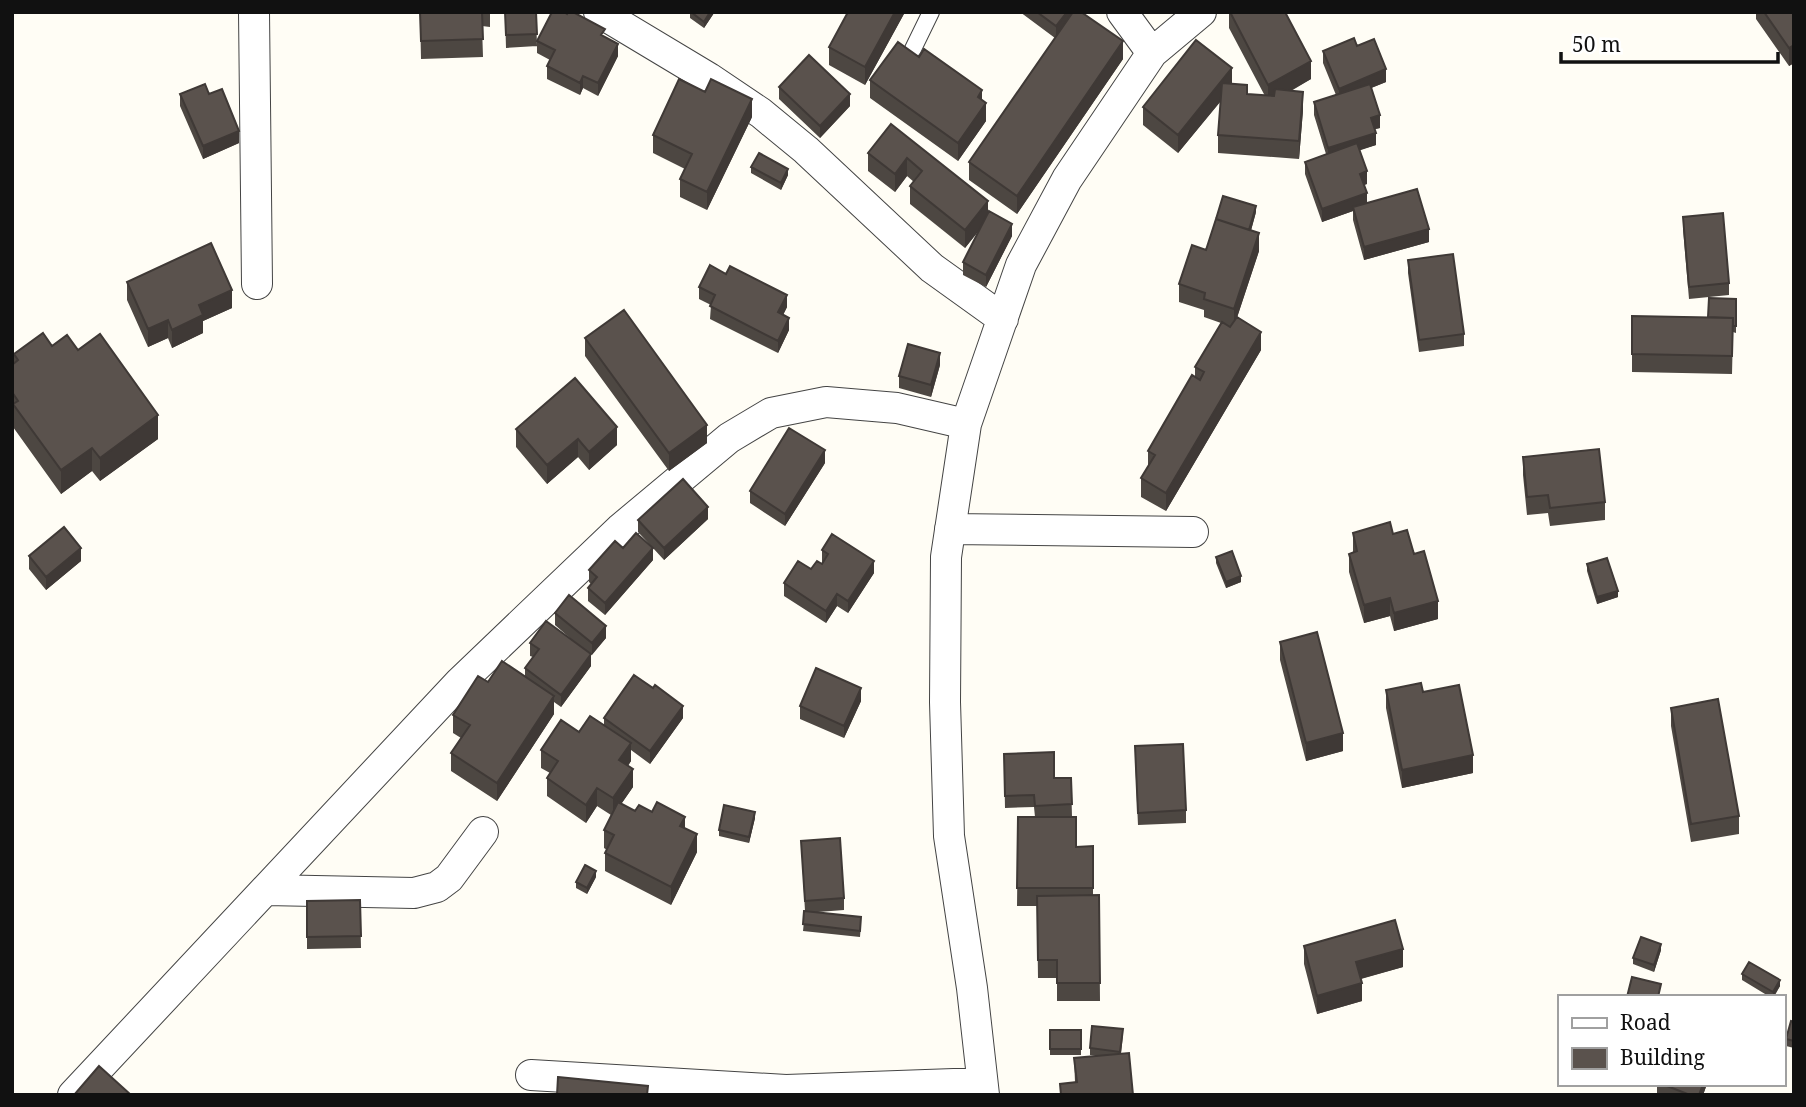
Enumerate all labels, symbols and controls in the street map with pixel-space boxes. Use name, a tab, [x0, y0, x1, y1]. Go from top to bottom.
scale bar	[1561, 21, 1778, 65]
text: 50 m	[1572, 30, 1621, 58]
legend	[1558, 995, 1785, 1086]
text: Road	[1620, 1008, 1671, 1036]
text: Building	[1620, 1043, 1705, 1071]

